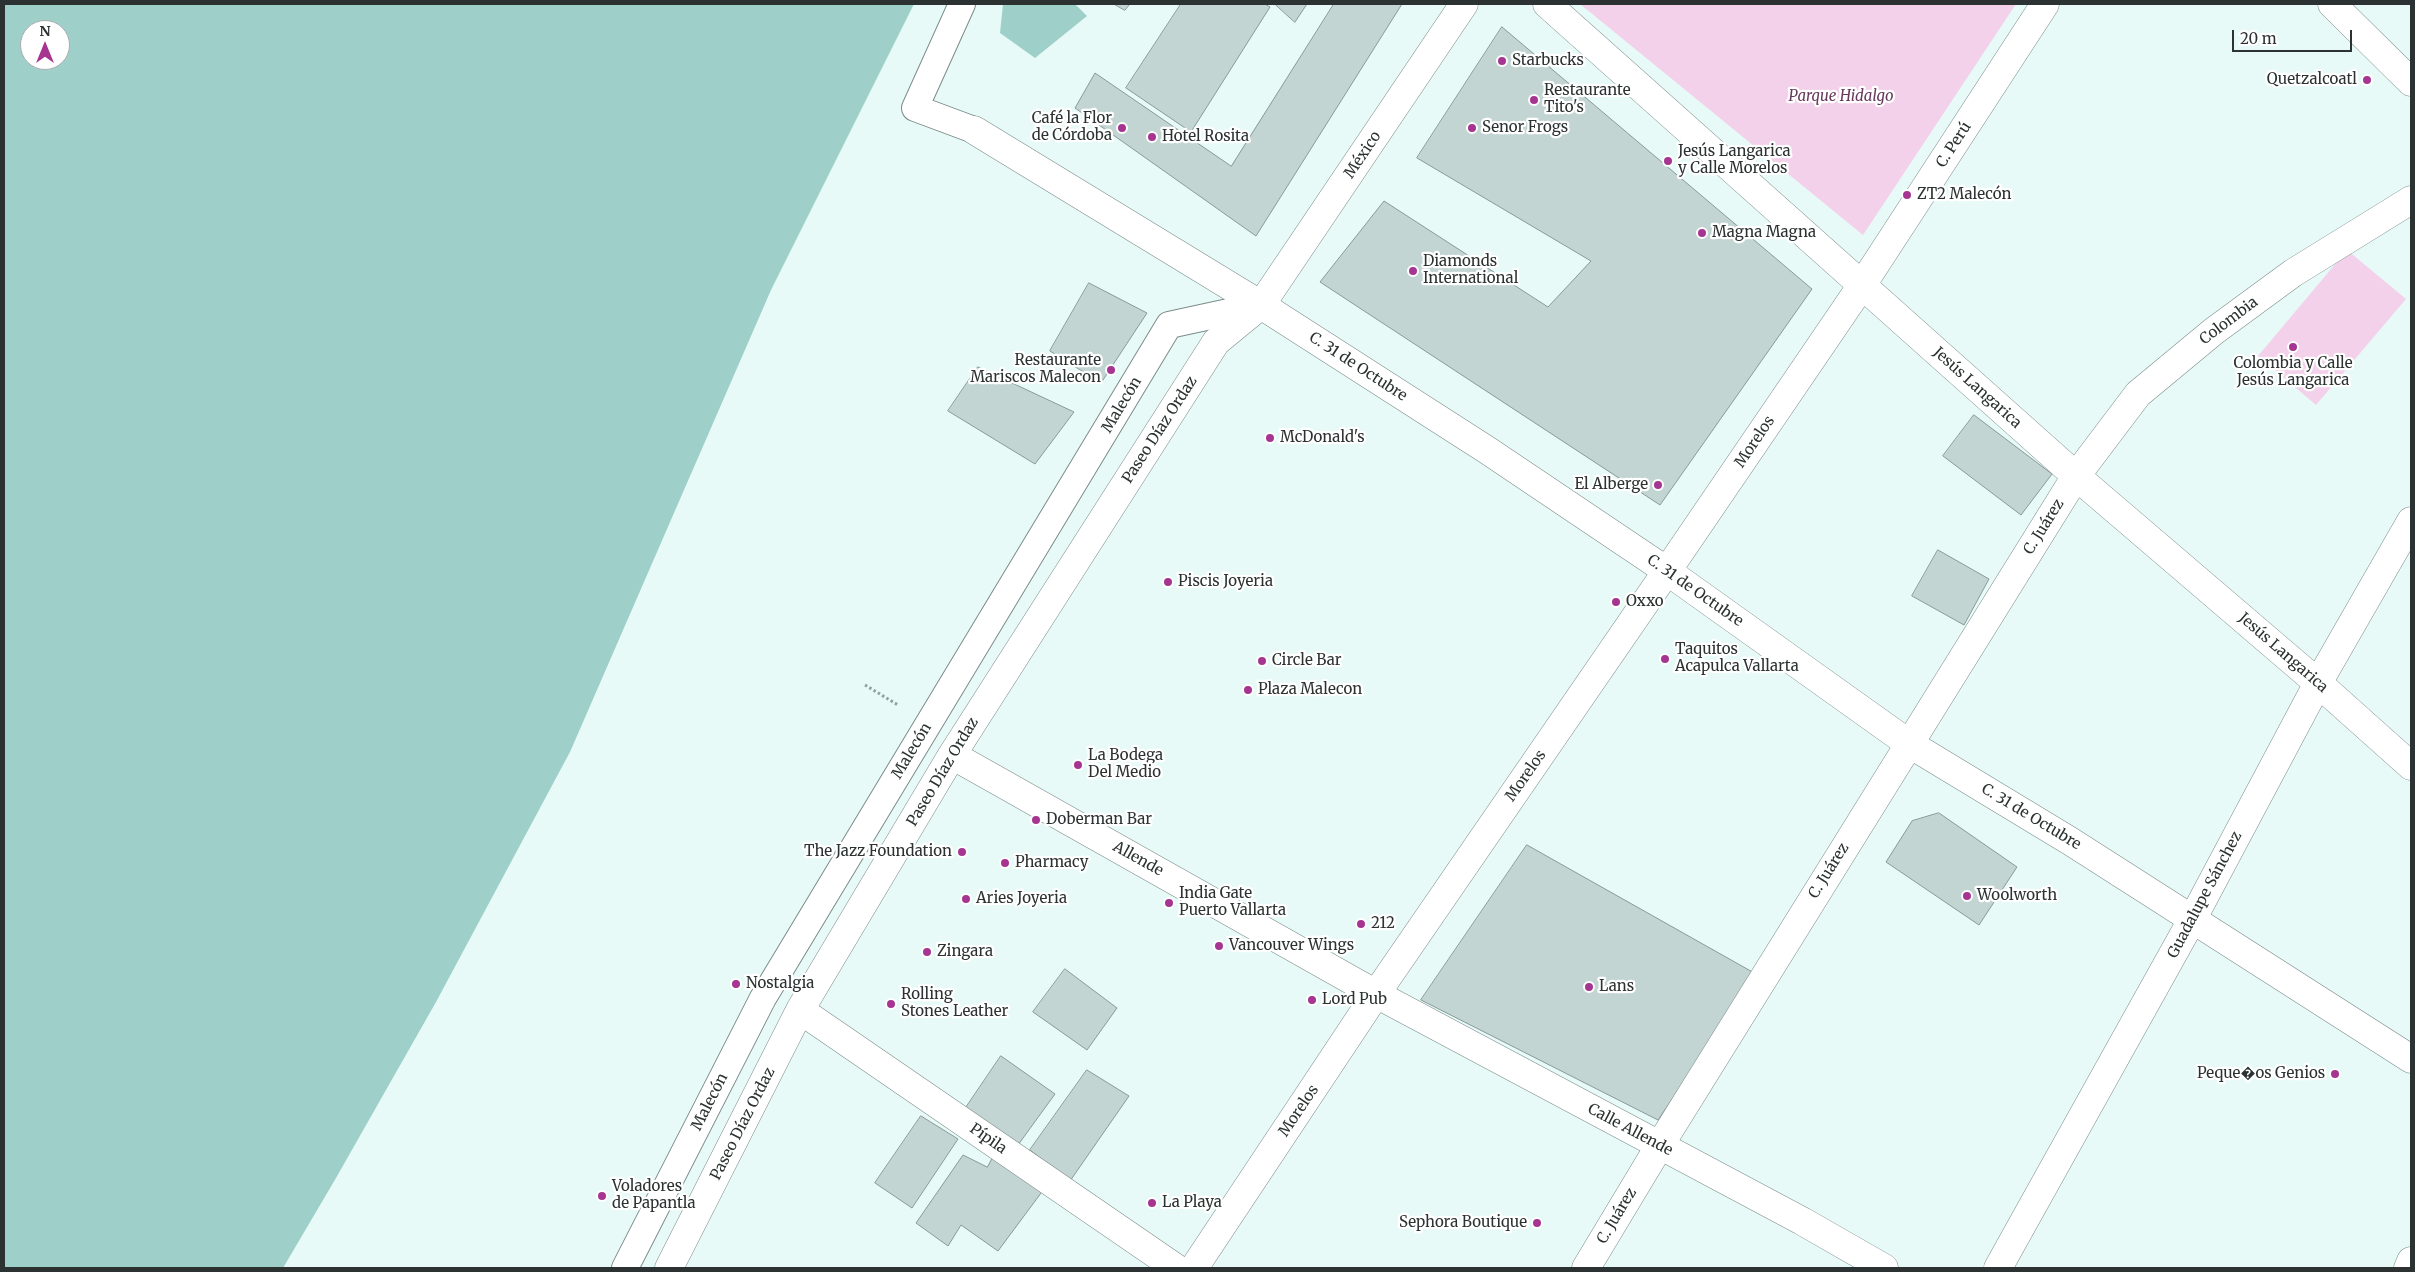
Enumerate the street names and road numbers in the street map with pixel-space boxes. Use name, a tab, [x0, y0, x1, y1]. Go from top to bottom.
street label: C. Perú	[1933, 119, 1975, 171]
street label: México	[1341, 128, 1385, 182]
street label: Colombia	[2196, 293, 2262, 349]
street label: C. 31 de Octubre	[1306, 329, 1410, 405]
street label: Jesús Langarica	[1929, 344, 2025, 432]
street label: Paseo Díaz Ordaz	[1119, 373, 1201, 487]
street label: Malecón	[1098, 374, 1146, 436]
street label: Morelos	[1731, 413, 1779, 471]
street label: C. Juárez	[2020, 496, 2068, 558]
street label: C. 31 de Octubre	[1644, 551, 1746, 631]
street label: Jesús Langarica	[2235, 609, 2331, 697]
street label: Paseo Díaz Ordaz	[903, 714, 983, 830]
street label: Malecón	[888, 720, 936, 782]
street label: Morelos	[1502, 747, 1550, 805]
street label: C. 31 de Octubre	[1978, 780, 2084, 854]
street label: Guadalupe Sánchez	[2164, 829, 2246, 961]
street label: Allende	[1110, 838, 1166, 880]
street label: C. Juárez	[1805, 840, 1853, 902]
street label: Paseo Díaz Ordaz	[707, 1065, 779, 1183]
street label: Malecón	[688, 1070, 732, 1134]
street label: Morelos	[1275, 1082, 1323, 1140]
street label: Calle Allende	[1584, 1100, 1676, 1160]
street label: Pípila	[966, 1120, 1010, 1158]
street label: C. Juárez	[1593, 1185, 1641, 1247]

